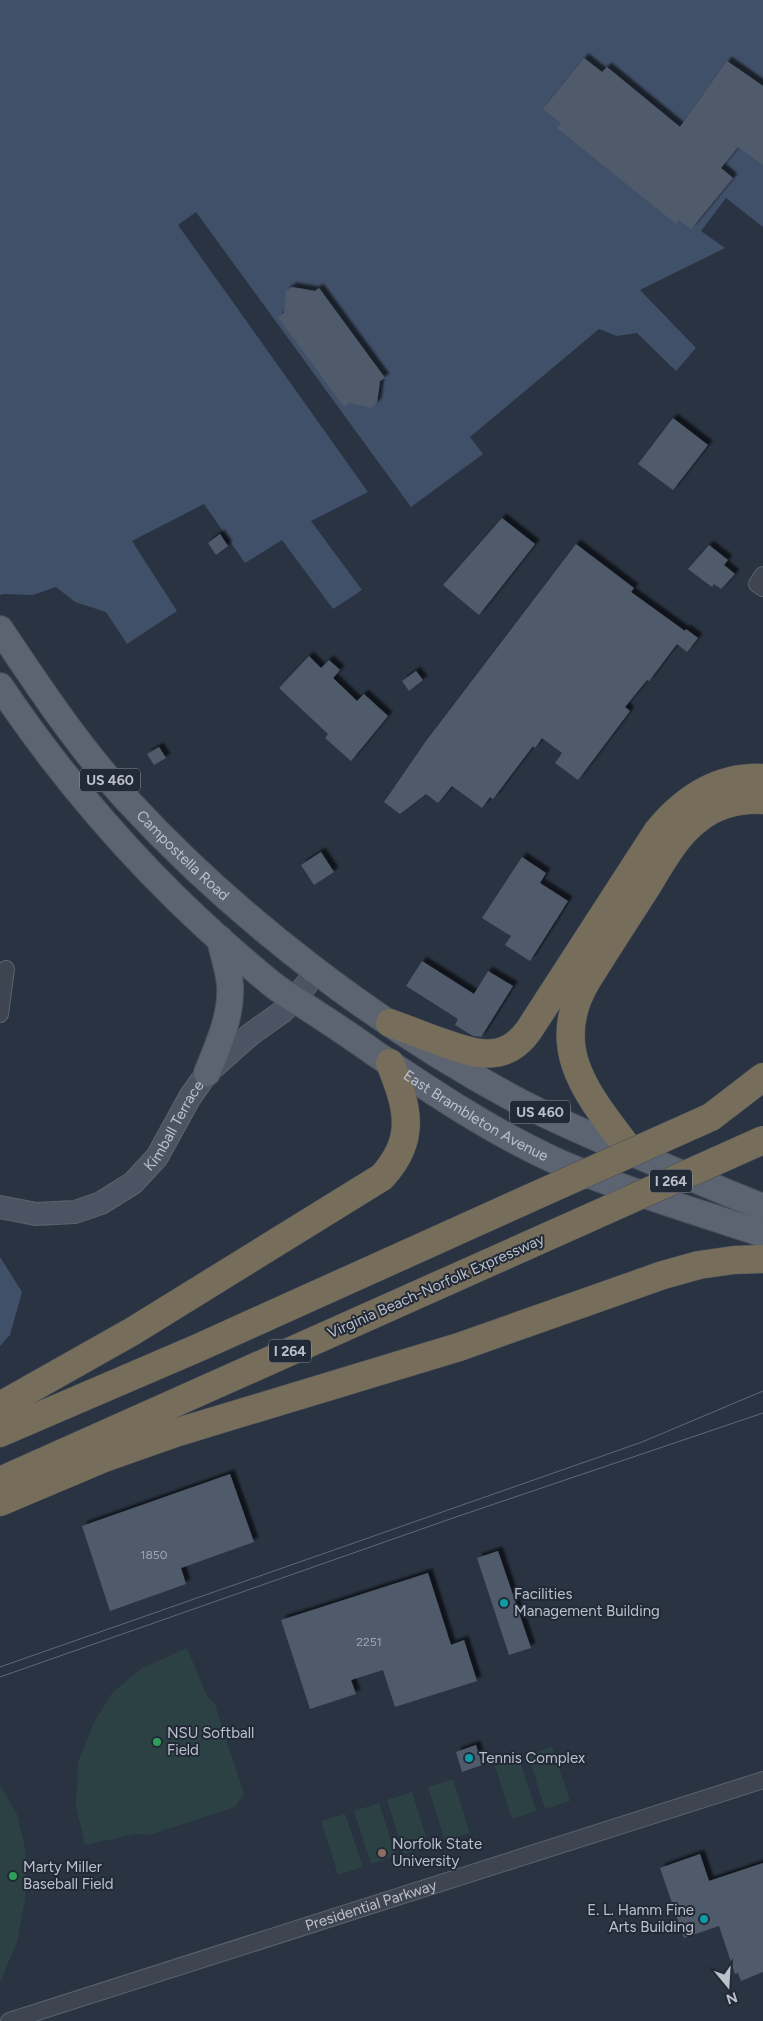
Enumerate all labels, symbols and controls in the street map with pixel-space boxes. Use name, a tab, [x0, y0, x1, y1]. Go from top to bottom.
road number: US 460	[80, 768, 140, 792]
street label: Campostella Road	[133, 807, 233, 904]
street label: East Brambleton Avenue	[400, 1066, 551, 1165]
street label: Kimball Terrace	[140, 1077, 208, 1174]
road number: US 460	[510, 1100, 570, 1124]
road number: I 264	[650, 1170, 692, 1192]
street label: Virginia Beach-Norfolk Expressway	[325, 1230, 547, 1342]
road number: I 264	[269, 1340, 311, 1362]
house number: 1850	[141, 1548, 168, 1562]
place label: Facilities Management Building	[514, 1585, 660, 1620]
marker: Facilities Management Building	[498, 1597, 510, 1609]
house number: 2251	[356, 1635, 382, 1649]
place label: NSU Softball Field	[167, 1724, 254, 1759]
marker: NSU Softball Field	[151, 1736, 163, 1748]
place label: Tennis Complex	[479, 1749, 585, 1767]
marker: Tennis Complex	[463, 1752, 475, 1764]
place label: Norfolk State University	[392, 1835, 482, 1870]
marker: Norfolk State University	[376, 1847, 388, 1859]
place label: Marty Miller Baseball Field	[23, 1858, 114, 1893]
marker: Marty Miller Baseball Field	[7, 1870, 19, 1882]
street label: Presidential Parkway	[303, 1876, 439, 1935]
place label: E. L. Hamm Fine Arts Building	[587, 1901, 694, 1936]
marker: E. L. Hamm Fine Arts Building	[698, 1913, 710, 1925]
north arrow	[703, 1961, 753, 2011]
text: N	[724, 1988, 740, 2008]

